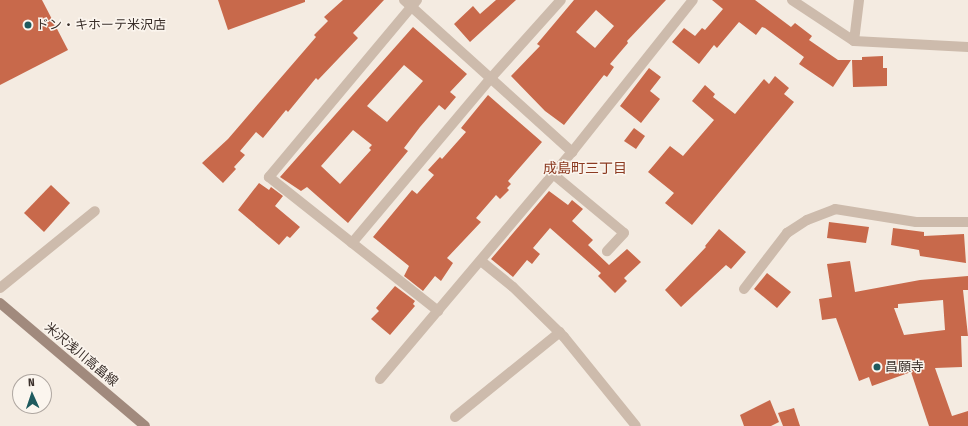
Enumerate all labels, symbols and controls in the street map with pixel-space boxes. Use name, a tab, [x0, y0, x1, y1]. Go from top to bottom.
place label: ドン・キホーテ米沢店	[36, 17, 166, 33]
marker: ドン・キホーテ米沢店	[23, 20, 33, 30]
district label: 成島町三丁目	[543, 161, 627, 177]
street label: 米沢浅川高畠線	[41, 320, 121, 390]
place label: 昌願寺	[885, 359, 924, 375]
marker: 昌願寺	[872, 362, 882, 372]
north arrow	[12, 374, 52, 414]
text: N	[28, 376, 35, 389]

